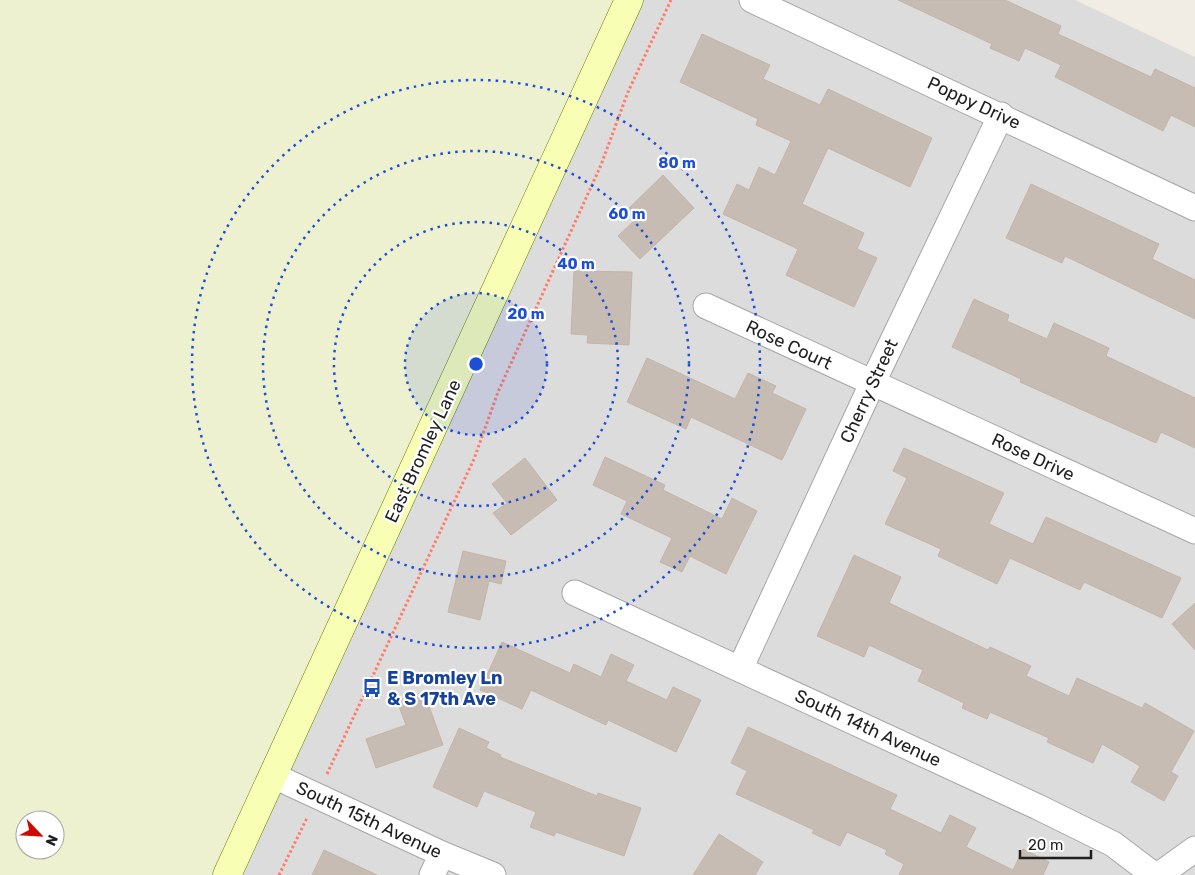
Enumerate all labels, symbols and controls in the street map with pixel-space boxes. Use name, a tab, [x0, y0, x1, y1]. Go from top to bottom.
street label: Poppy Drive	[924, 72, 1024, 134]
text: 80 m	[658, 154, 696, 172]
text: 60 m	[609, 205, 645, 223]
text: 40 m	[557, 255, 595, 273]
text: 20 m	[508, 305, 544, 323]
street label: Rose Court	[742, 315, 836, 375]
street label: Cherry Street	[835, 335, 903, 447]
centre of rings	[467, 355, 485, 373]
street label: East Bromley Lane	[380, 376, 466, 526]
street label: Rose Drive	[988, 428, 1078, 486]
place label: E Bromley Ln & S 17th Ave	[387, 667, 502, 710]
bus stop icon: E Bromley Ln & S 17th Ave	[361, 677, 383, 699]
street label: South 14th Avenue	[791, 685, 945, 771]
street label: South 15th Avenue	[293, 777, 445, 863]
north arrow	[15, 810, 65, 860]
scale bar	[1020, 828, 1091, 860]
text: N	[41, 832, 61, 848]
text: 20 m	[1028, 836, 1063, 854]

